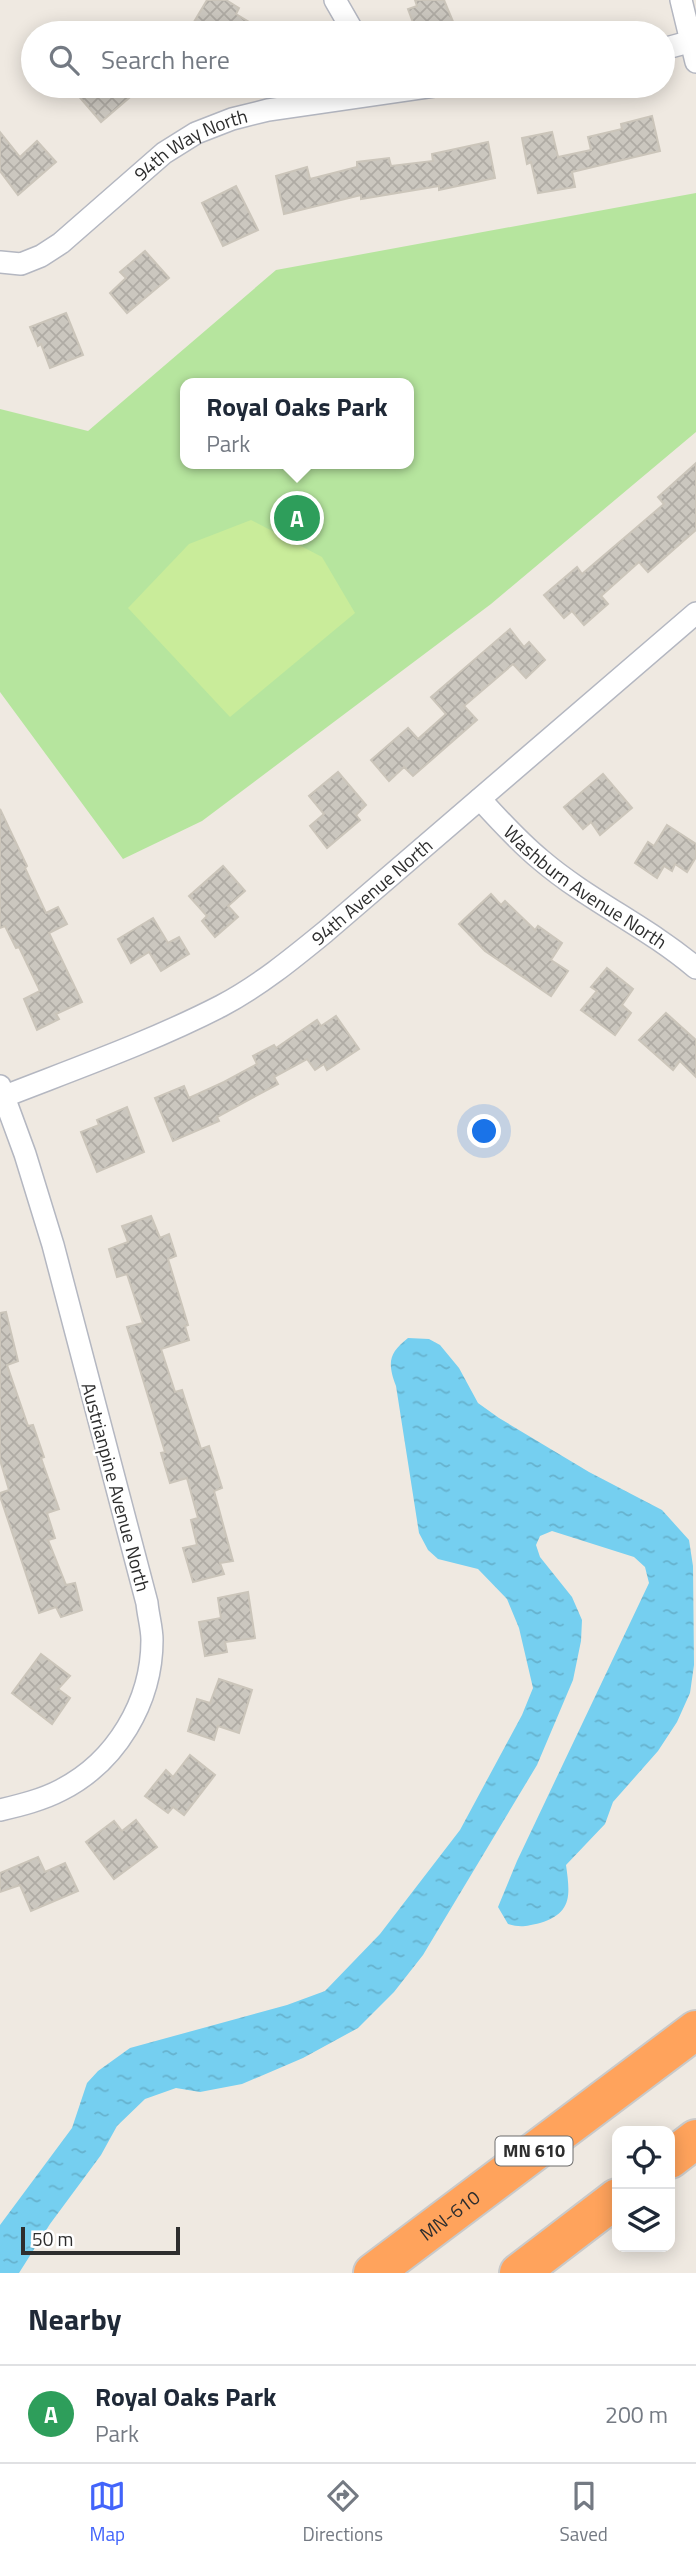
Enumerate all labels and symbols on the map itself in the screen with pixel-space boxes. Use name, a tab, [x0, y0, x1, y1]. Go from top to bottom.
street label: 94th Way North	[127, 101, 250, 187]
pin: A	[274, 492, 320, 544]
street label: Washburn Avenue North	[497, 818, 673, 956]
street label: 94th Avenue North	[304, 831, 439, 952]
your location	[467, 1114, 501, 1148]
street label: Austrianpine Avenue North	[75, 1379, 158, 1595]
road number: MN 610	[496, 2136, 572, 2166]
street label: MN-610	[413, 2183, 486, 2247]
scale bar	[21, 2224, 180, 2256]

